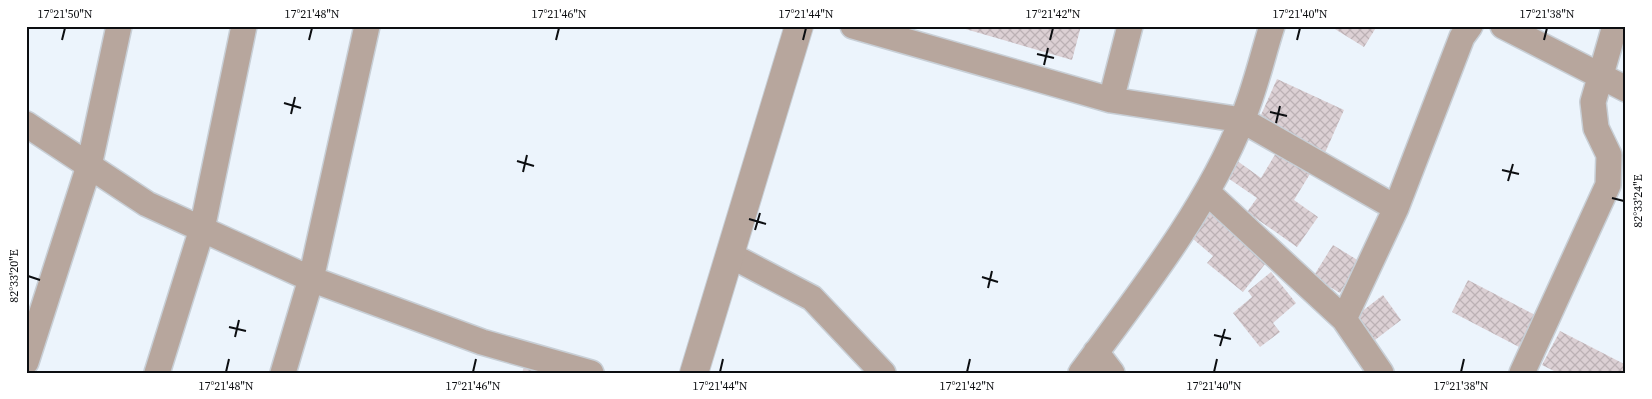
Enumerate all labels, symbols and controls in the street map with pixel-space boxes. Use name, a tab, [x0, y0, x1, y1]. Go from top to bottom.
text: 17°21'50"N	[37, 6, 93, 22]
text: 17°21'48"N	[284, 6, 340, 22]
text: 17°21'46"N	[531, 6, 587, 22]
text: 17°21'44"N	[778, 6, 834, 22]
text: 17°21'42"N	[1025, 6, 1081, 22]
text: 17°21'40"N	[1272, 6, 1328, 22]
text: 17°21'38"N	[1519, 6, 1575, 22]
text: 82°33'24"E	[1630, 174, 1646, 228]
text: 82°33'20"E	[6, 249, 22, 303]
text: 17°21'48"N	[198, 378, 254, 394]
text: 17°21'46"N	[445, 378, 501, 394]
text: 17°21'44"N	[692, 378, 748, 394]
text: 17°21'42"N	[939, 378, 995, 394]
text: 17°21'40"N	[1186, 378, 1242, 394]
text: 17°21'38"N	[1433, 378, 1489, 394]

